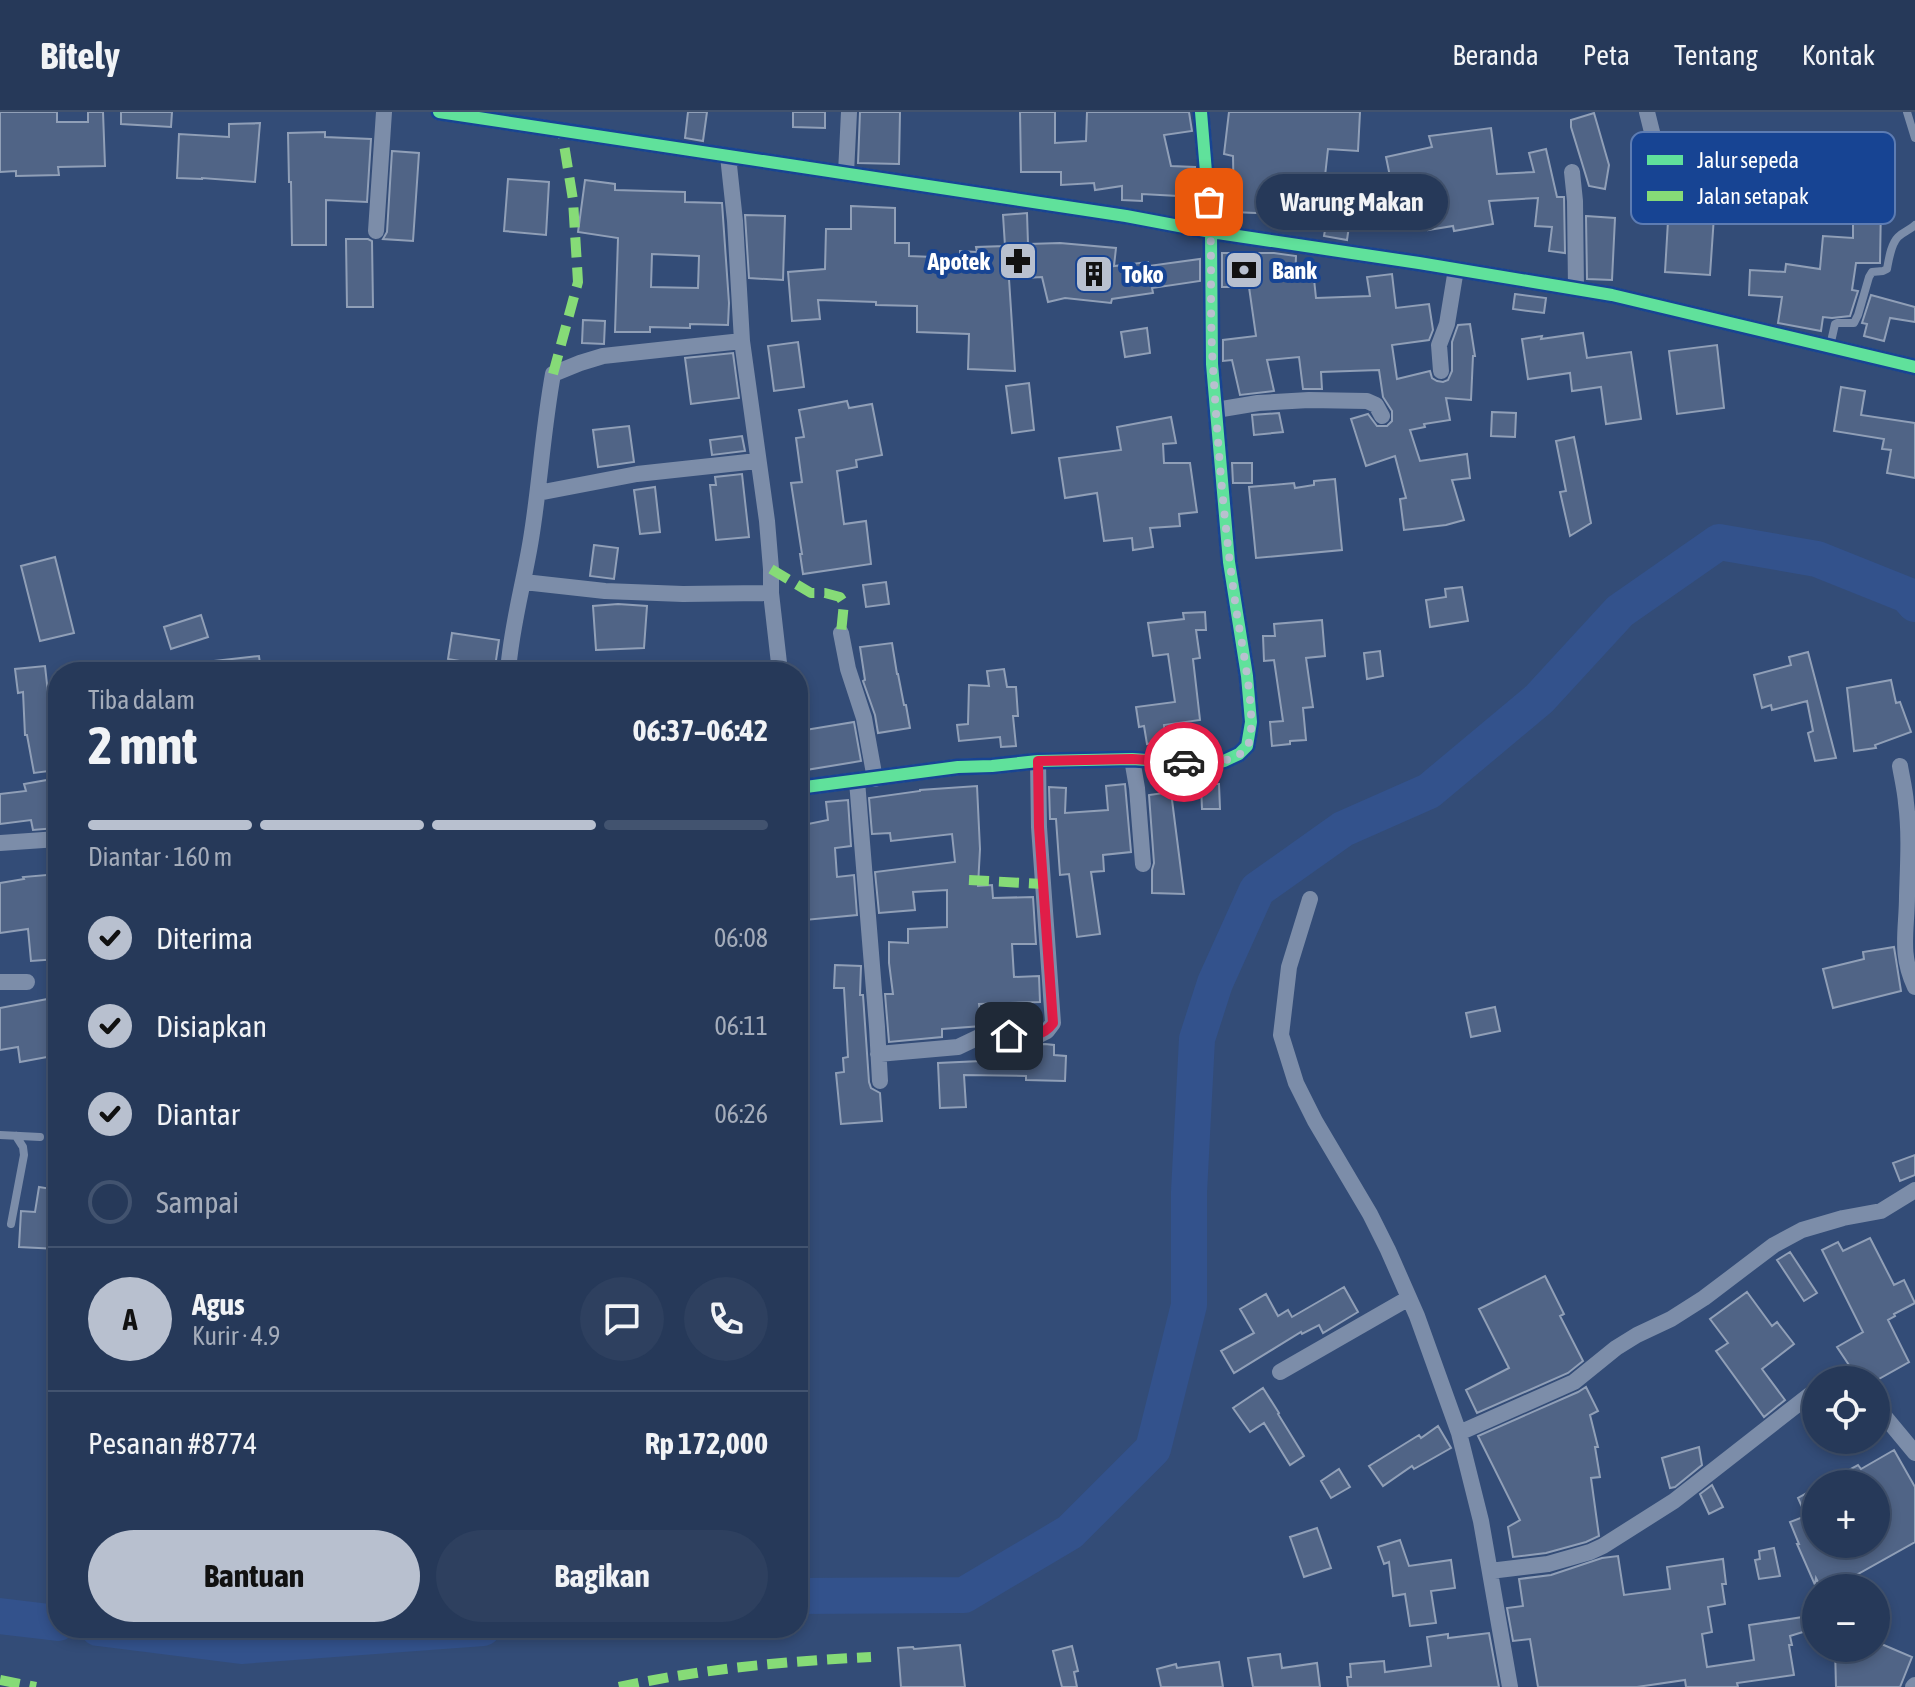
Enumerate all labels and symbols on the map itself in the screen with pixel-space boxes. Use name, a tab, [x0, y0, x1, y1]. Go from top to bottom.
legend	[1631, 132, 1895, 224]
text: Jalur sepeda	[1697, 147, 1799, 173]
pin	[1175, 168, 1243, 236]
callout: Warung Makan	[1257, 174, 1449, 230]
text: Jalan setapak	[1697, 183, 1809, 209]
pharmacy icon: Apotek	[997, 240, 1039, 282]
place label: Apotek	[926, 248, 990, 275]
bank icon: Bank	[1223, 249, 1265, 291]
building icon: Toko	[1073, 253, 1115, 295]
place label: Bank	[1272, 257, 1317, 284]
place label: Toko	[1122, 261, 1164, 288]
courier	[1144, 722, 1224, 802]
pin	[975, 1002, 1043, 1070]

